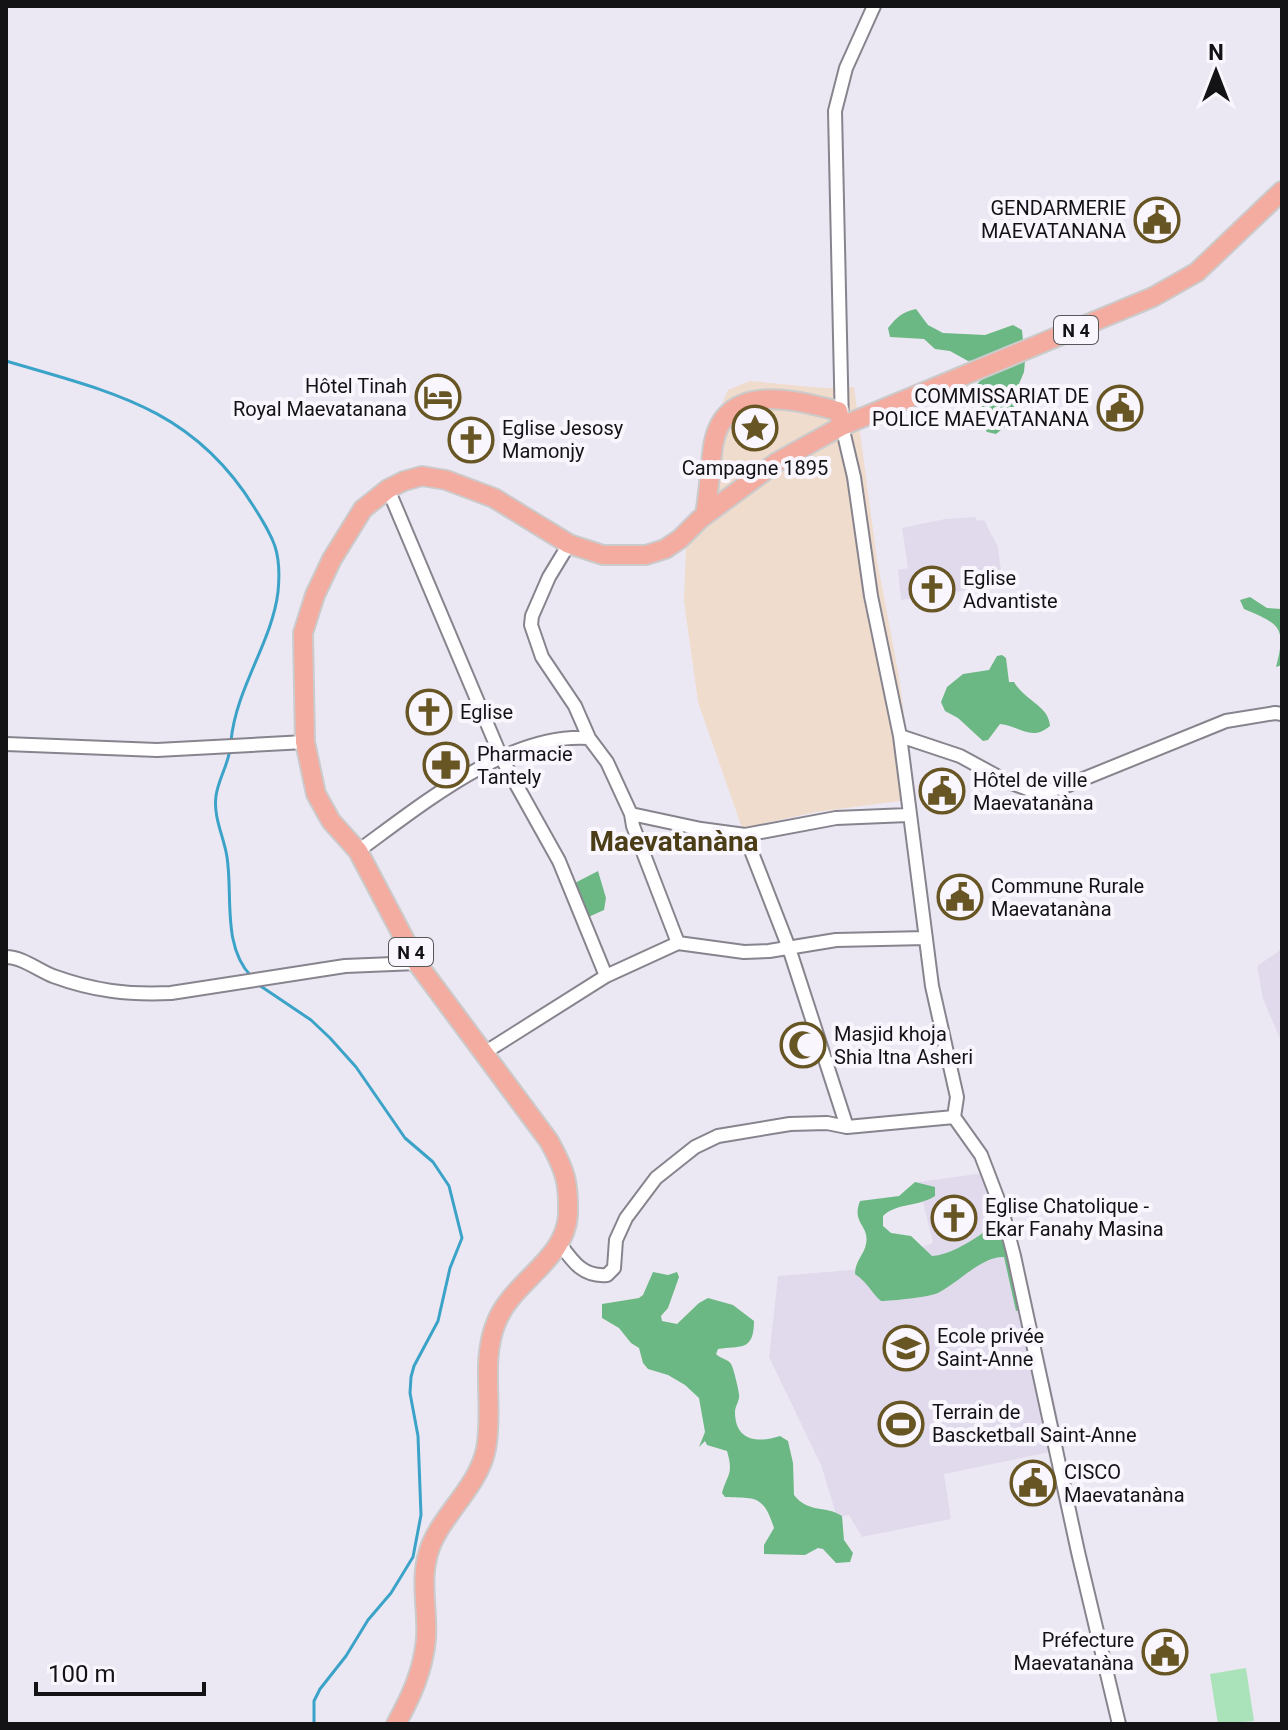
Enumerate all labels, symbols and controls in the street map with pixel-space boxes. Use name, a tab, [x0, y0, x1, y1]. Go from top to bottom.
north arrow	[1176, 32, 1256, 112]
text: N	[1208, 40, 1224, 65]
place label: GENDARMERIE MAEVATANANA	[981, 196, 1126, 243]
public building icon: GENDARMERIE MAEVATANANA	[1133, 196, 1181, 244]
road number: N 4	[1054, 316, 1098, 344]
hotel icon: Hôtel Tinah Royal Maevatanana	[414, 373, 462, 421]
place label: Hôtel Tinah Royal Maevatanana	[233, 374, 407, 421]
place label: COMMISSARIAT DE POLICE MAEVATANANA	[872, 384, 1089, 431]
public building icon: COMMISSARIAT DE POLICE MAEVATANANA	[1096, 384, 1144, 432]
place icon: Campagne 1895	[731, 404, 779, 452]
church icon: Eglise Jesosy Mamonjy	[447, 416, 495, 464]
place label: Eglise Jesosy Mamonjy	[502, 416, 624, 463]
place label: Campagne 1895	[682, 456, 828, 480]
church icon: Eglise Advantiste	[908, 565, 956, 613]
place label: Eglise Advantiste	[963, 566, 1058, 613]
church icon: Eglise	[405, 688, 453, 736]
place label: Eglise	[460, 700, 513, 724]
pharmacy icon: Pharmacie Tantely	[422, 741, 470, 789]
place label: Pharmacie Tantely	[477, 742, 573, 789]
public building icon: Hôtel de ville Maevatanàna	[918, 767, 966, 815]
place label: Hôtel de ville Maevatanàna	[973, 768, 1094, 815]
district label: Maevatanàna	[589, 825, 759, 858]
public building icon: Commune Rurale Maevatanàna	[936, 873, 984, 921]
place label: Commune Rurale Maevatanàna	[991, 874, 1144, 921]
road number: N 4	[389, 938, 433, 966]
mosque icon: Masjid khoja Shia Itna Asheri	[779, 1021, 827, 1069]
place label: Masjid khoja Shia Itna Asheri	[834, 1022, 973, 1069]
church icon: Eglise Chatolique - Ekar Fanahy Masina	[930, 1194, 978, 1242]
place label: Eglise Chatolique - Ekar Fanahy Masina	[985, 1194, 1164, 1241]
school or university icon: Ecole privée Saint-Anne	[882, 1324, 930, 1372]
place label: Ecole privée Saint-Anne	[937, 1324, 1044, 1371]
sports icon: Terrain de Bascketball Saint-Anne	[877, 1400, 925, 1448]
place label: Terrain de Bascketball Saint-Anne	[932, 1400, 1137, 1447]
public building icon: CISCO Maevatanàna	[1009, 1459, 1057, 1507]
place label: CISCO Maevatanàna	[1064, 1460, 1185, 1507]
place label: Préfecture Maevatanàna	[1013, 1628, 1134, 1675]
public building icon: Préfecture Maevatanàna	[1141, 1628, 1189, 1676]
scale bar	[36, 1646, 204, 1696]
text: 100 m	[48, 1660, 115, 1688]

